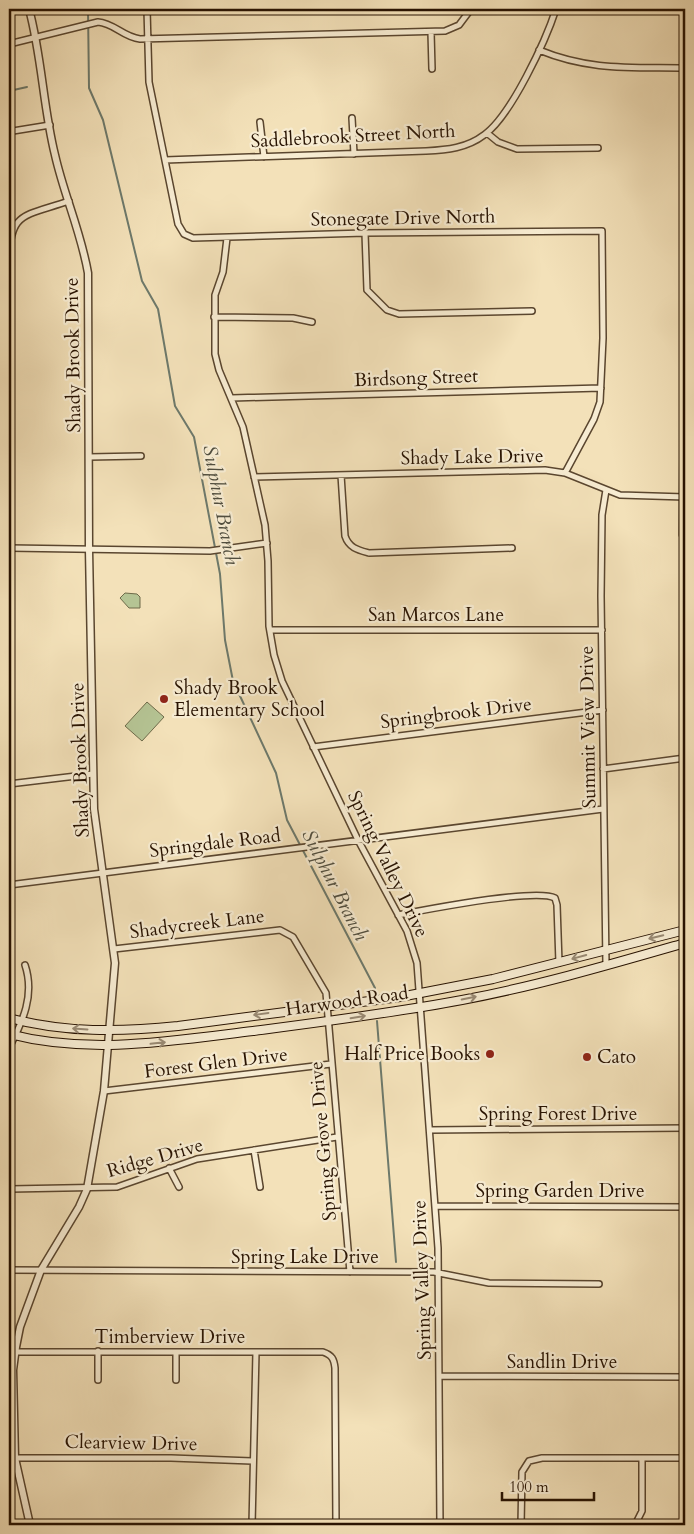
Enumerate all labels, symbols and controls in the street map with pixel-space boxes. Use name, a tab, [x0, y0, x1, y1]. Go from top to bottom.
street label: Saddlebrook Street North	[250, 118, 457, 154]
street label: Stonegate Drive North	[310, 203, 496, 233]
street label: Shady Brook Drive	[59, 277, 87, 433]
street label: Birdsong Street	[353, 363, 479, 393]
water label: Sulphur Branch	[196, 443, 246, 568]
street label: Shady Lake Drive	[400, 443, 544, 471]
street label: San Marcos Lane	[368, 602, 504, 628]
street label: Summit View Drive	[574, 645, 602, 809]
place label: Shady Brook Elementary School	[174, 675, 325, 723]
street label: Shady Brook Drive	[64, 682, 96, 838]
street label: Springbrook Drive	[379, 691, 533, 735]
marker: Shady Brook Elementary School	[158, 693, 170, 705]
street label: Spring Valley Drive	[341, 786, 435, 942]
street label: Springdale Road	[148, 822, 282, 864]
water label: Sulphur Branch	[295, 825, 375, 946]
street label: Shadycreek Lane	[128, 903, 266, 945]
one-way arrow	[648, 933, 664, 942]
one-way arrow	[572, 953, 588, 962]
street label: Harwood Road	[284, 980, 410, 1022]
one-way arrow	[460, 993, 476, 1002]
one-way arrow	[254, 1009, 270, 1019]
one-way arrow	[349, 1012, 365, 1022]
one-way arrow	[73, 1025, 89, 1034]
one-way arrow	[149, 1038, 165, 1048]
street label: Forest Glen Drive	[143, 1041, 289, 1085]
place label: Half Price Books	[344, 1041, 480, 1067]
place label: Cato	[597, 1044, 636, 1070]
marker: Half Price Books	[484, 1048, 496, 1060]
marker: Cato	[581, 1051, 593, 1063]
street label: Spring Grove Drive	[303, 1060, 343, 1222]
street label: Spring Forest Drive	[479, 1101, 637, 1127]
street label: Ridge Drive	[104, 1132, 206, 1184]
street label: Spring Garden Drive	[475, 1178, 645, 1204]
street label: Spring Valley Drive	[406, 1200, 438, 1360]
street label: Spring Lake Drive	[231, 1244, 379, 1270]
street label: Timberview Drive	[95, 1324, 245, 1350]
street label: Sandlin Drive	[507, 1349, 617, 1375]
street label: Clearview Drive	[64, 1429, 198, 1457]
scale bar	[502, 1469, 594, 1501]
text: 100 m	[509, 1477, 549, 1497]

